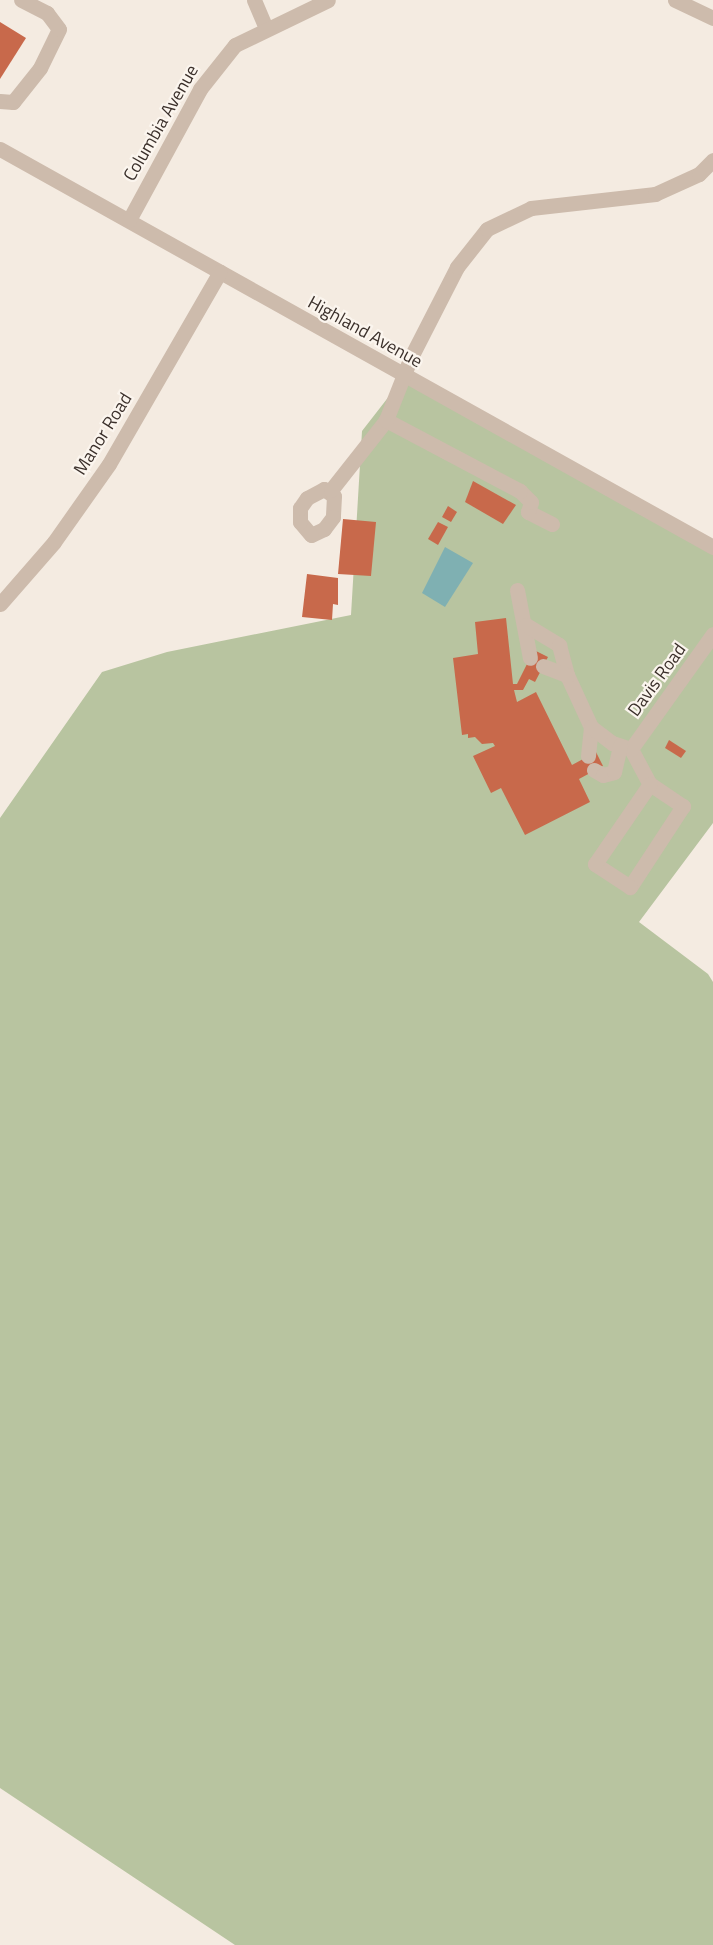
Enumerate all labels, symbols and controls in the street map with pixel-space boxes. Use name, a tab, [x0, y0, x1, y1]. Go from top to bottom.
street label: Columbia Avenue	[119, 61, 203, 185]
street label: Highland Avenue	[304, 292, 426, 372]
street label: Manor Road	[69, 389, 137, 479]
street label: Davis Road	[623, 639, 691, 721]

